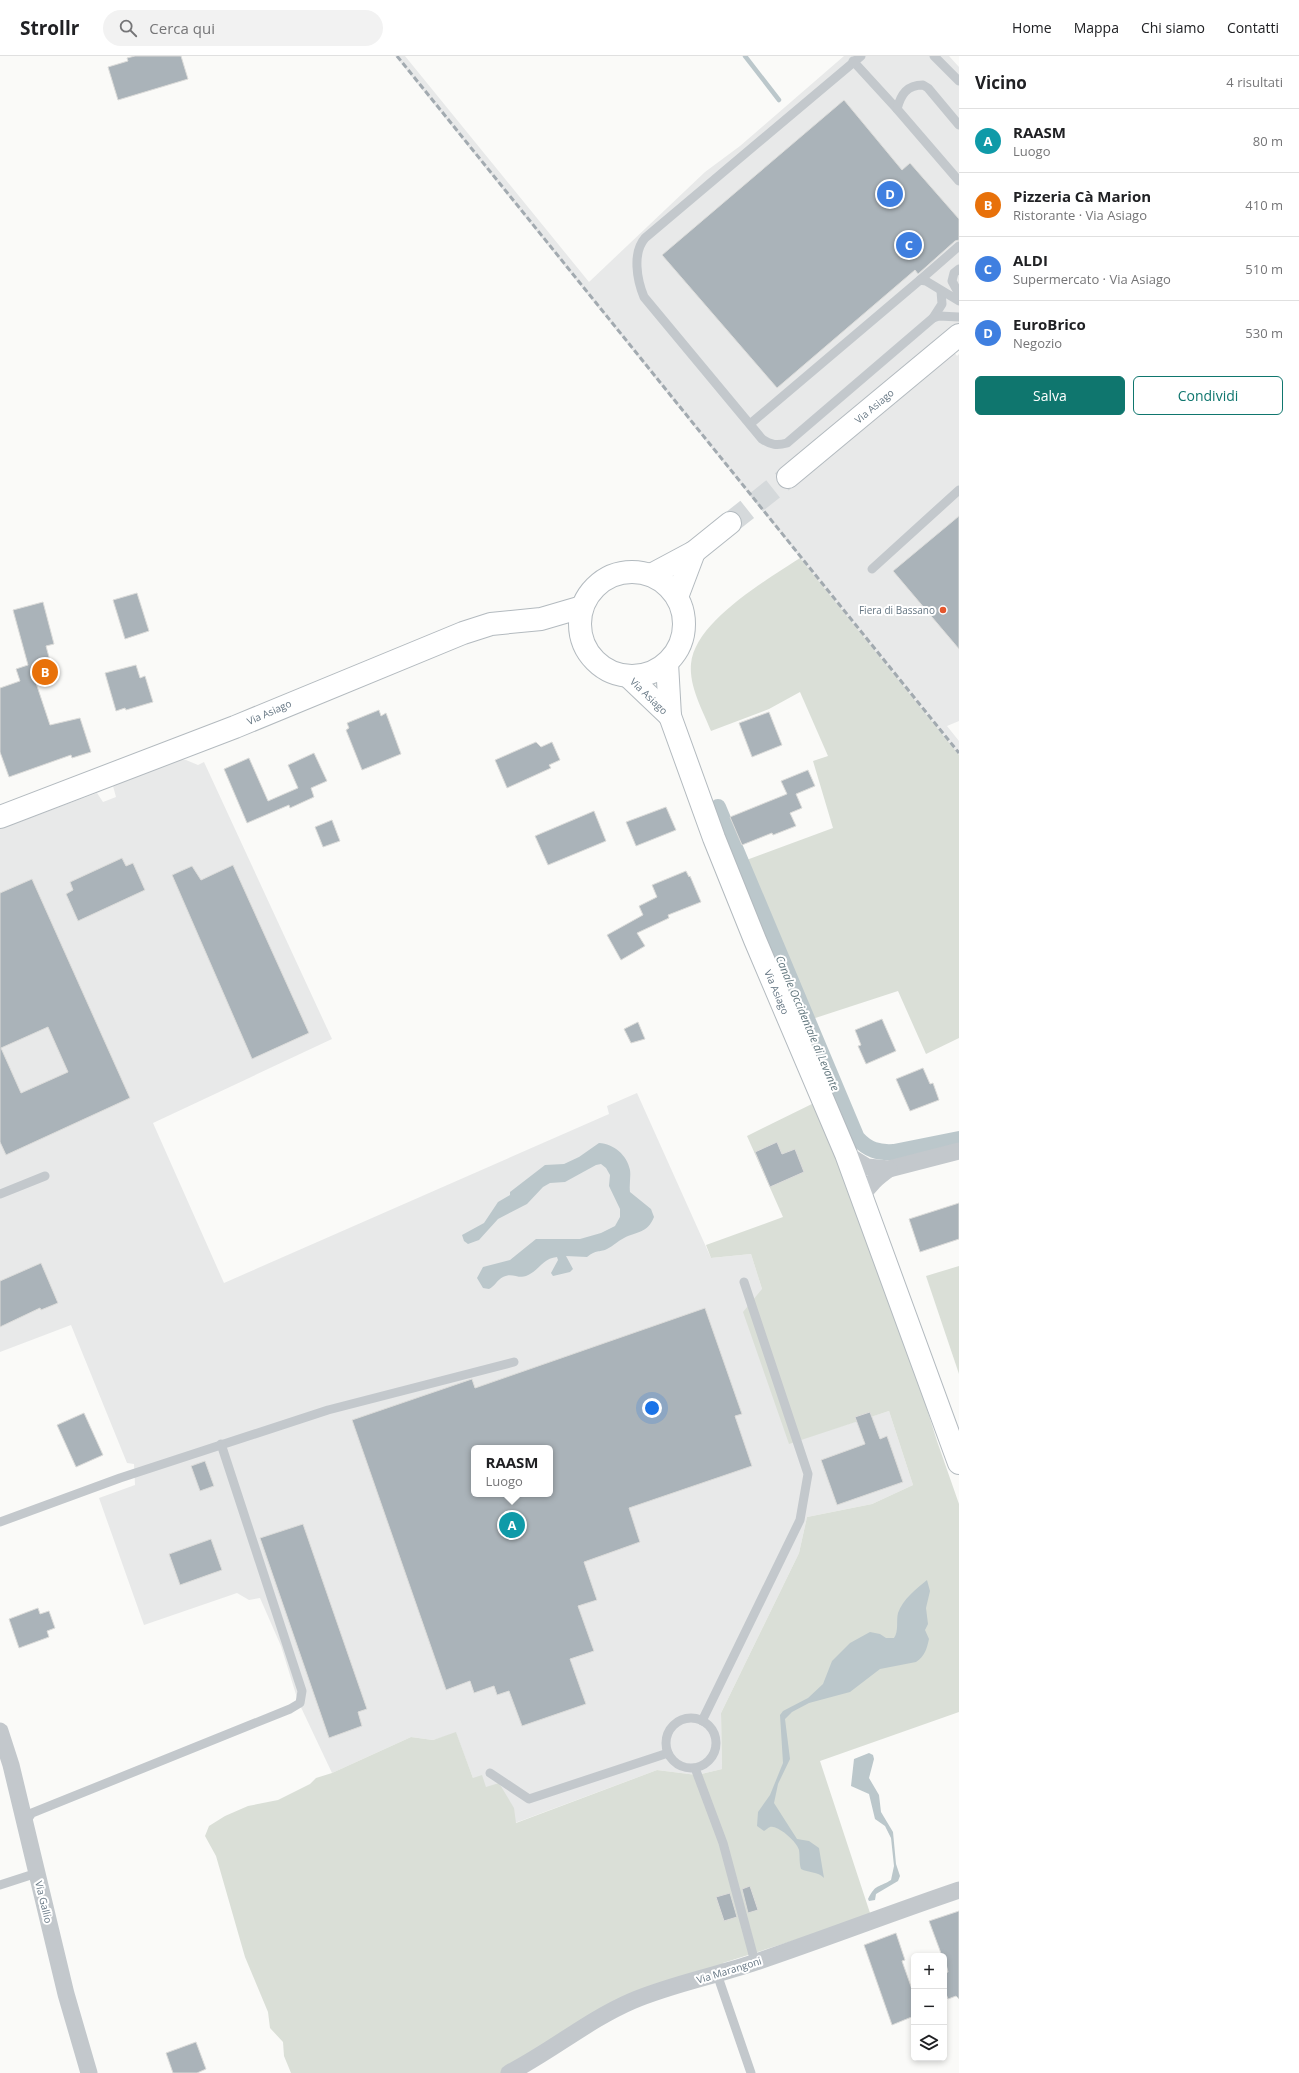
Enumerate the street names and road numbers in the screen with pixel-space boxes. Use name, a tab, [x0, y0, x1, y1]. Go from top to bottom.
street label: Via Asiago	[851, 385, 897, 427]
street label: Via Asiago	[627, 675, 671, 717]
street label: Via Asiago	[245, 696, 293, 728]
street label: Via Asiago	[761, 968, 793, 1016]
street label: Via Gallio	[32, 1879, 56, 1925]
street label: Via Marangoni	[695, 1953, 763, 1987]

